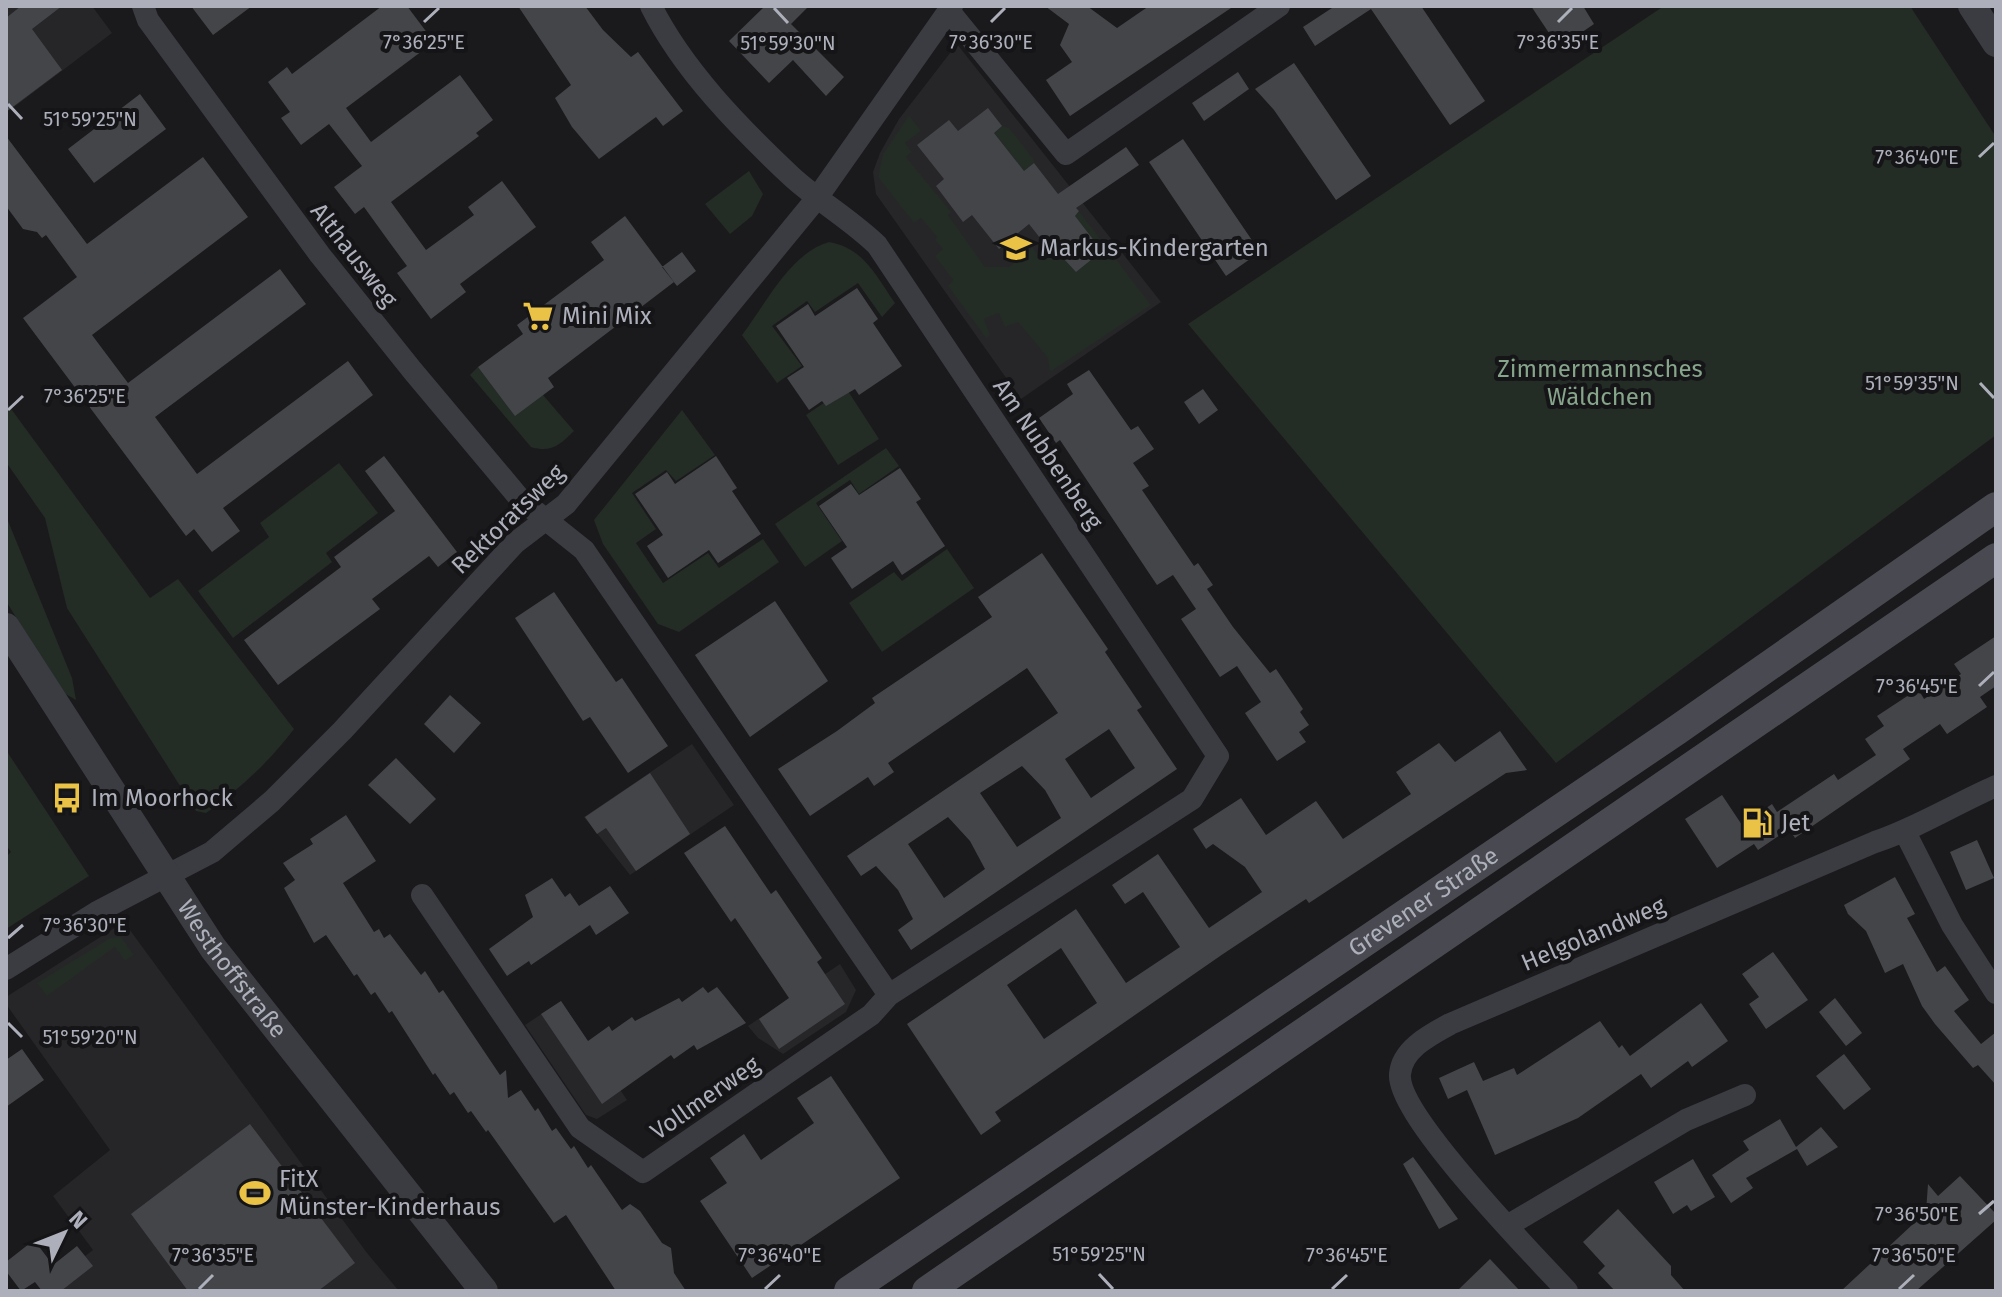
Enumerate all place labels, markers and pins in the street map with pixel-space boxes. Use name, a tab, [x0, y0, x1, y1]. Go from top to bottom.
school or university icon: Markus-Kindergarten	[999, 231, 1033, 265]
place label: Markus-Kindergarten	[1040, 234, 1269, 262]
supermarket icon: Mini Mix	[521, 299, 555, 333]
place label: Mini Mix	[562, 302, 652, 330]
bus stop icon: Im Moorhock	[50, 781, 84, 815]
place label: Im Moorhock	[91, 784, 234, 812]
fuel station icon: Jet	[1740, 806, 1774, 840]
place label: Jet	[1781, 809, 1810, 837]
place label: FitX Münster-Kinderhaus	[279, 1165, 500, 1221]
sports icon: FitX Münster-Kinderhaus	[238, 1176, 272, 1210]

